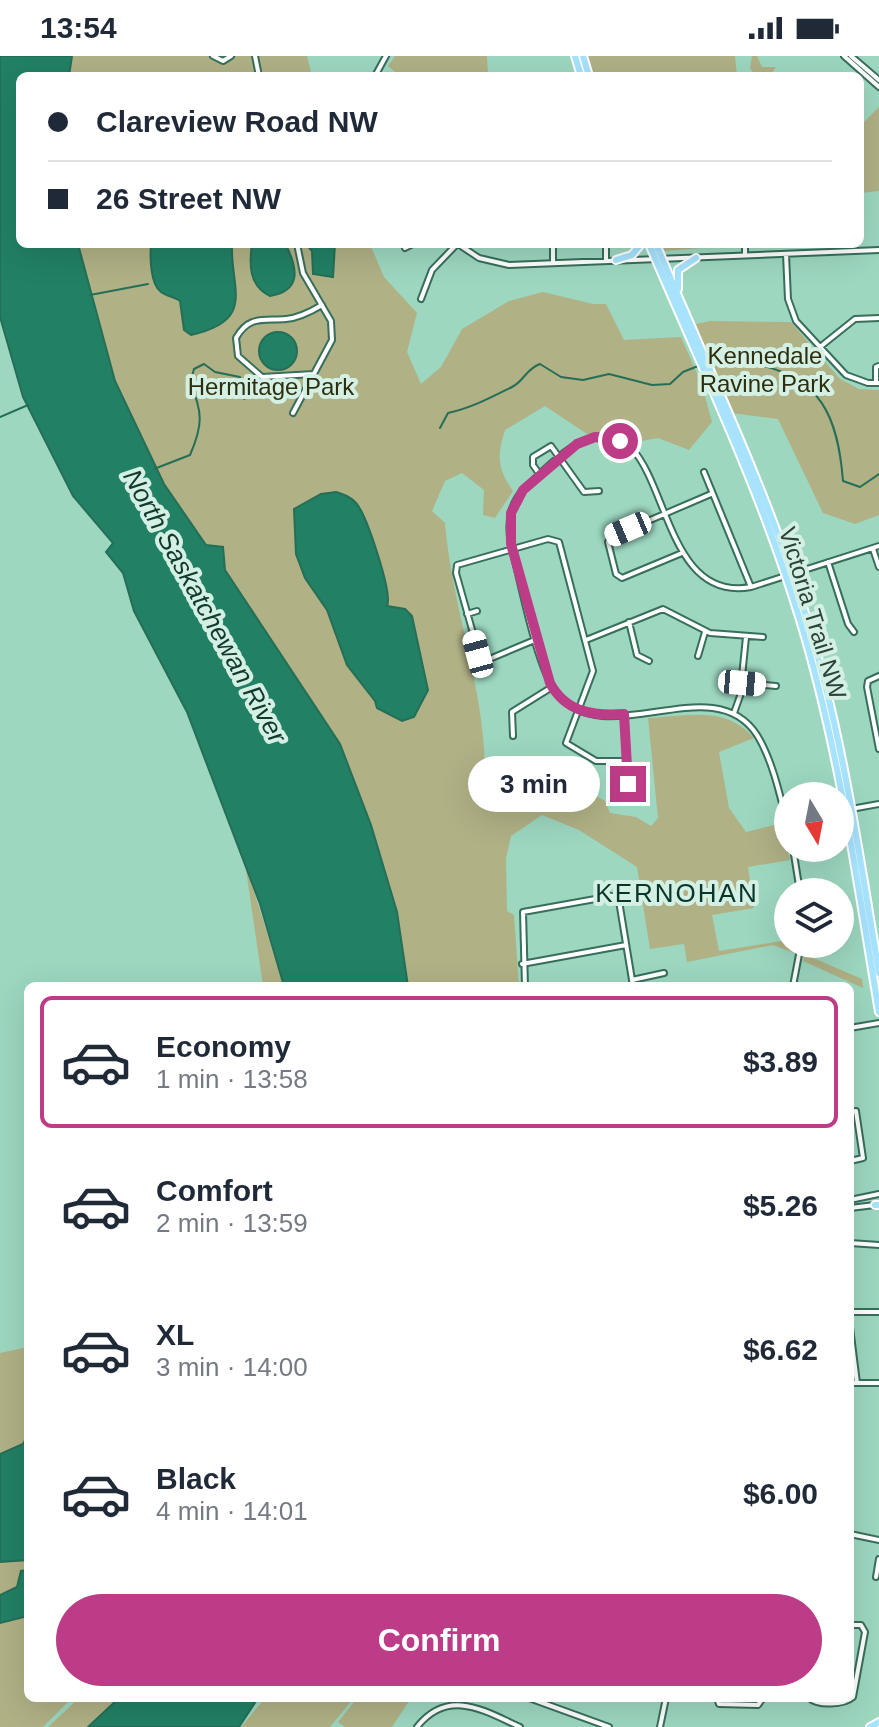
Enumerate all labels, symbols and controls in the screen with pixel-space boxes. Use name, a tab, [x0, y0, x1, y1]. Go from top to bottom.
text: 13:54	[40, 11, 117, 44]
text: Clareview Road NW	[96, 105, 378, 138]
text: 26 Street NW	[96, 182, 281, 215]
park label: Kennedale Ravine Park	[700, 342, 831, 397]
park label: Hermitage Park	[188, 373, 355, 400]
route start	[602, 423, 638, 459]
water label: North Saskatchewan River	[117, 464, 293, 749]
car	[601, 509, 655, 549]
street label: Victoria Trail NW	[774, 524, 852, 703]
car	[460, 628, 496, 680]
car	[717, 669, 767, 697]
callout: 3 min	[468, 756, 600, 812]
route end	[610, 766, 646, 802]
text: 3 min	[500, 769, 568, 799]
north arrow	[774, 782, 854, 862]
map controls	[774, 782, 854, 958]
district label: KERNOHAN	[595, 878, 759, 908]
button: layers	[774, 878, 854, 958]
icon: car	[60, 1026, 132, 1098]
text: Economy	[156, 1030, 291, 1063]
text: $3.89	[743, 1045, 818, 1078]
text: 1 min · 13:58	[156, 1064, 308, 1094]
icon: car	[60, 1170, 132, 1242]
text: Comfort	[156, 1174, 273, 1207]
text: $5.26	[743, 1189, 818, 1222]
text: 2 min · 13:59	[156, 1208, 308, 1238]
icon: car	[60, 1314, 132, 1386]
text: XL	[156, 1318, 194, 1351]
text: $6.62	[743, 1333, 818, 1366]
text: 3 min · 14:00	[156, 1352, 308, 1382]
icon: car	[60, 1458, 132, 1530]
text: Black	[156, 1462, 236, 1495]
text: $6.00	[743, 1477, 818, 1510]
text: 4 min · 14:01	[156, 1496, 308, 1526]
button: Confirm	[56, 1594, 822, 1686]

